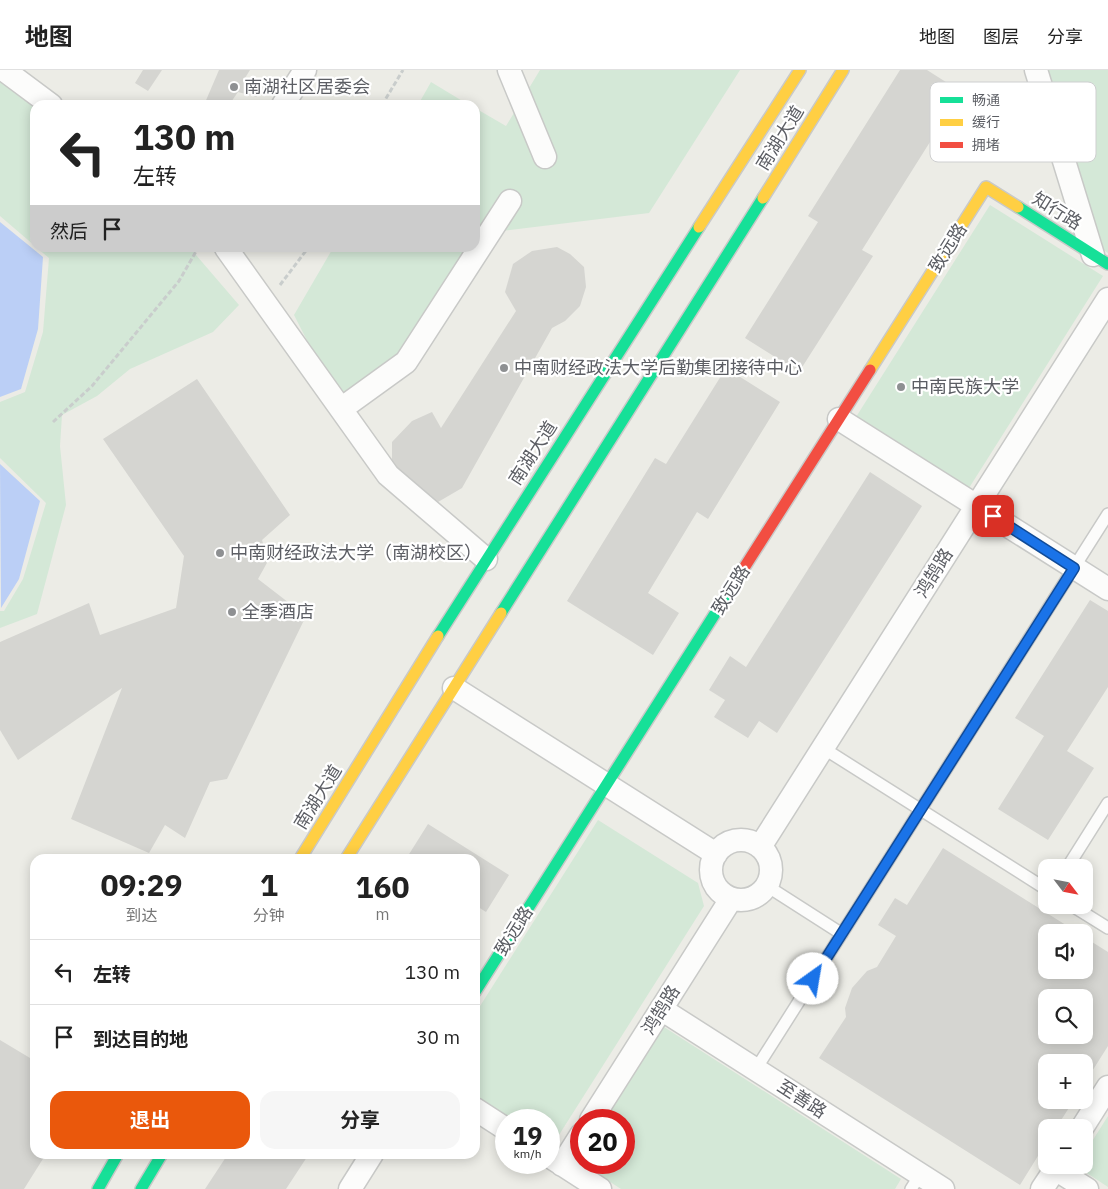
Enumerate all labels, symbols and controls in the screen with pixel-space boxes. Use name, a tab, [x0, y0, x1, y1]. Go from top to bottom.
text: 地图	[25, 20, 73, 52]
text: 地图	[919, 25, 955, 48]
text: 图层	[983, 25, 1019, 48]
text: 分享	[1047, 25, 1083, 48]
place label: 南湖社区居委会	[244, 75, 370, 98]
marker: 南湖社区居委会	[228, 81, 240, 93]
legend	[930, 82, 1096, 162]
text: 畅通	[972, 91, 1000, 109]
street label: 南湖大道	[751, 101, 808, 174]
text: 缓行	[972, 113, 1000, 131]
text: 130 m	[133, 114, 236, 160]
icon: left	[50, 120, 115, 185]
text: 拥堵	[972, 136, 1000, 154]
text: 左转	[133, 161, 177, 190]
street label: 知行路	[1028, 187, 1086, 235]
icon: arrive	[98, 215, 126, 243]
text: 然后	[50, 219, 88, 243]
street label: 致远路	[924, 219, 972, 277]
place label: 中南财经政法大学后勤集团接待中心	[514, 356, 802, 379]
marker: 中南财经政法大学后勤集团接待中心	[498, 362, 510, 374]
place label: 中南民族大学	[911, 375, 1019, 398]
marker: 中南民族大学	[895, 381, 907, 393]
street label: 南湖大道	[503, 416, 562, 489]
pin	[972, 495, 1014, 537]
icon: arrive	[979, 502, 1007, 530]
place label: 中南财经政法大学（南湖校区）	[230, 541, 482, 564]
street label: 鸿鹄路	[910, 544, 958, 602]
marker: 中南财经政法大学（南湖校区）	[214, 547, 226, 559]
street label: 致远路	[707, 561, 755, 619]
place label: 全季酒店	[242, 600, 314, 623]
marker: 全季酒店	[226, 606, 238, 618]
street label: 南湖大道	[289, 760, 346, 833]
north arrow	[1038, 859, 1092, 914]
map controls	[1038, 859, 1093, 1174]
text: 09:29	[101, 865, 182, 904]
text: 1	[260, 865, 278, 904]
text: 160	[355, 867, 409, 906]
street label: 致远路	[490, 902, 538, 960]
text: m	[375, 904, 389, 924]
text: 到达	[125, 905, 157, 925]
text: 分钟	[253, 905, 285, 925]
button: sound	[1038, 924, 1093, 979]
position arrow	[786, 952, 838, 1004]
icon: left	[50, 958, 78, 986]
text: 130 m	[405, 960, 460, 984]
text: 左转	[93, 962, 131, 986]
street label: 鸿鹄路	[637, 981, 685, 1039]
button: search	[1038, 989, 1093, 1044]
icon: arrive	[50, 1023, 78, 1051]
text: 30 m	[416, 1025, 460, 1049]
text: 到达目的地	[93, 1027, 188, 1051]
button: +	[1038, 1054, 1093, 1109]
street label: 至善路	[773, 1074, 831, 1123]
button: 退出	[50, 1091, 250, 1149]
button: 分享	[260, 1091, 460, 1149]
speed limit sign: 20	[570, 1109, 635, 1174]
text: 19	[512, 1119, 543, 1152]
button: −	[1038, 1119, 1093, 1174]
text: km/h	[513, 1146, 542, 1161]

